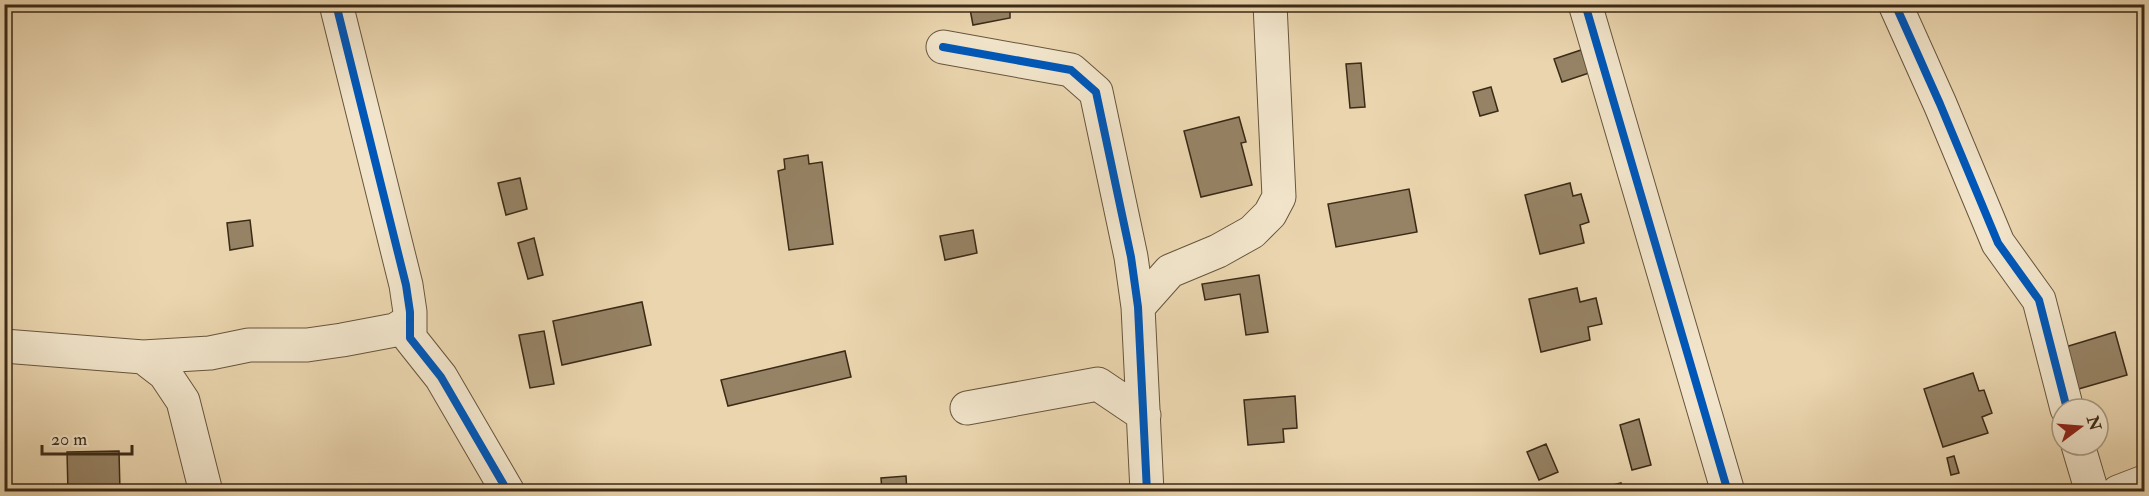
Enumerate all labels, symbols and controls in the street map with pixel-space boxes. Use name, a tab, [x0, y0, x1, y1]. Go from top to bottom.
north arrow	[2050, 397, 2110, 457]
text: N	[2082, 413, 2105, 433]
scale bar	[42, 418, 132, 456]
text: 20 m	[51, 428, 87, 451]

